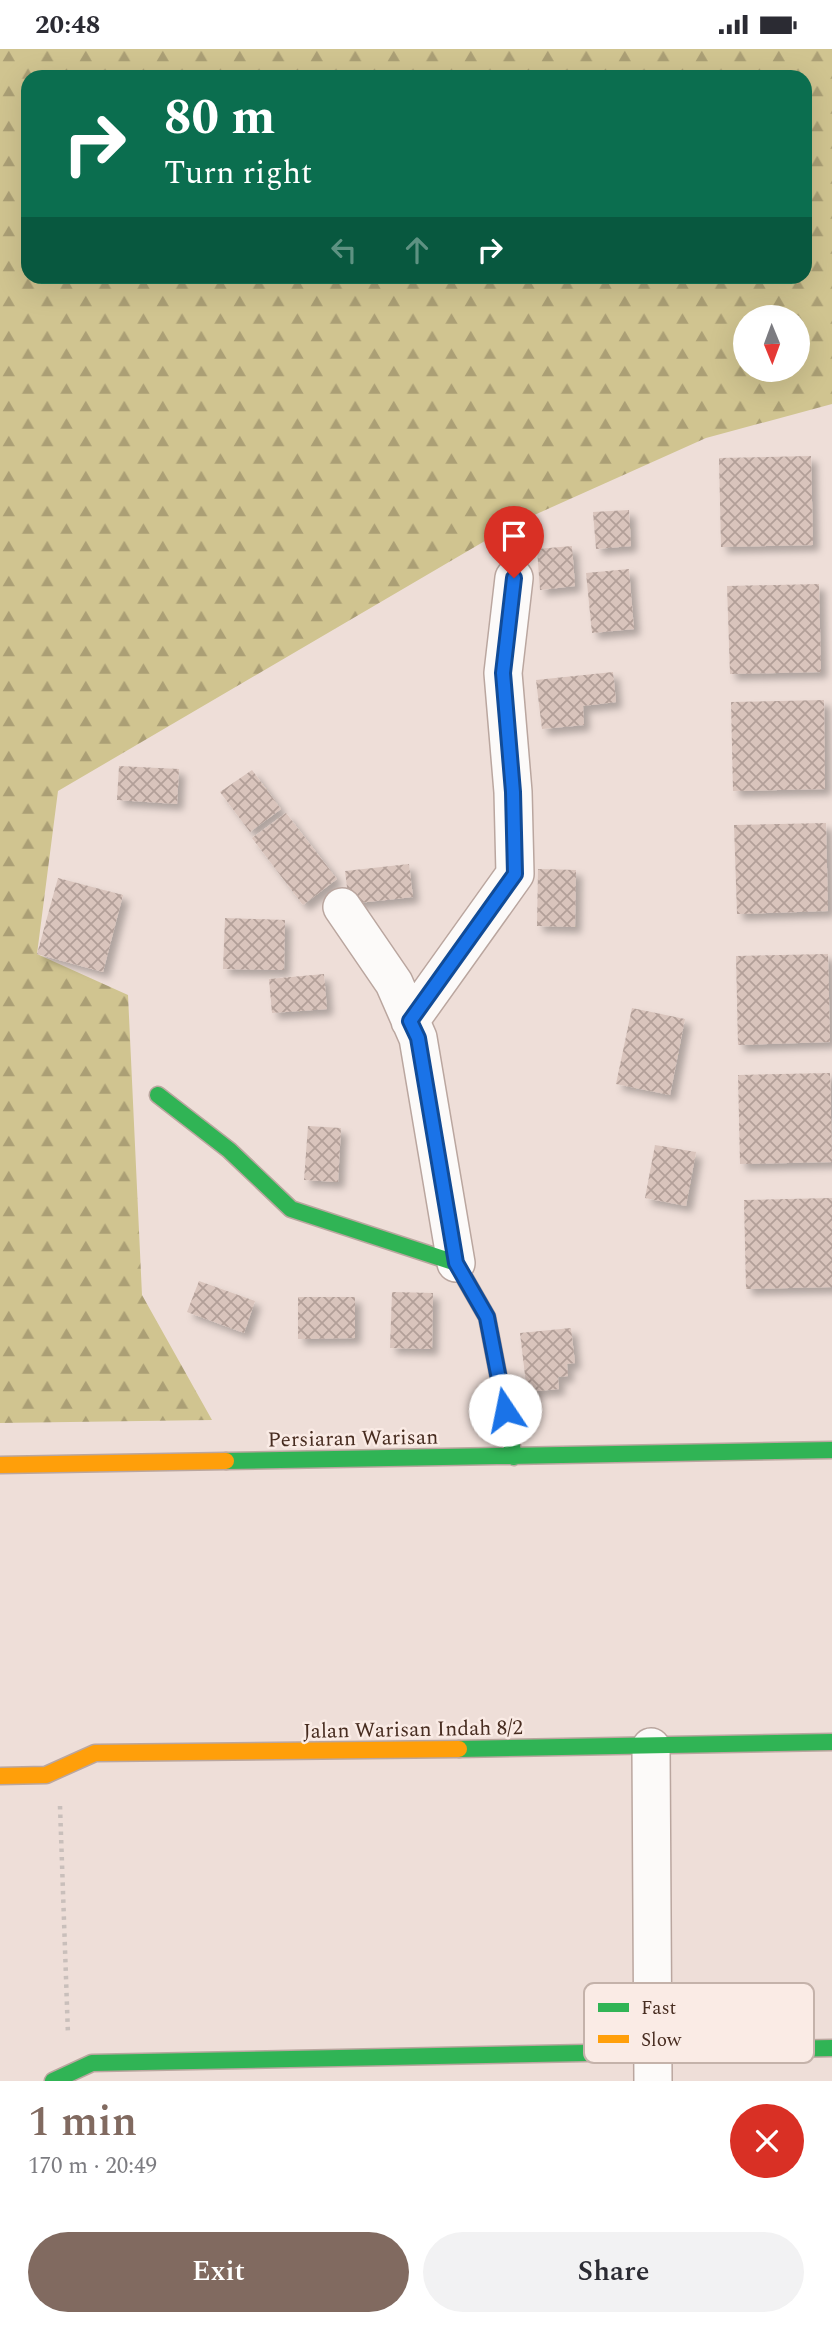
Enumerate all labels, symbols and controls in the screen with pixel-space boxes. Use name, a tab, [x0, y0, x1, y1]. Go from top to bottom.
text: 20:48	[35, 5, 100, 45]
text: 80 m	[164, 81, 275, 156]
icon: right	[49, 98, 140, 189]
text: Turn right	[164, 149, 312, 198]
icon: left	[325, 231, 363, 269]
icon: ahead	[398, 231, 436, 269]
icon: right	[471, 231, 509, 269]
north arrow	[733, 305, 810, 381]
map controls	[733, 305, 810, 382]
pin	[484, 506, 544, 578]
icon: arrive	[495, 517, 533, 555]
position arrow	[468, 1373, 542, 1447]
street label: Persiaran Warisan	[267, 1422, 439, 1456]
street label: Jalan Warisan Indah 8/2	[303, 1712, 523, 1748]
legend	[584, 1983, 814, 2063]
text: Fast	[641, 1994, 677, 2023]
text: Slow	[641, 2026, 682, 2055]
text: 1 min	[28, 2091, 137, 2154]
button: close	[730, 2104, 804, 2178]
text: 170 m · 20:49	[28, 2149, 157, 2184]
button: Exit	[28, 2232, 409, 2312]
button: Share	[423, 2232, 804, 2312]

